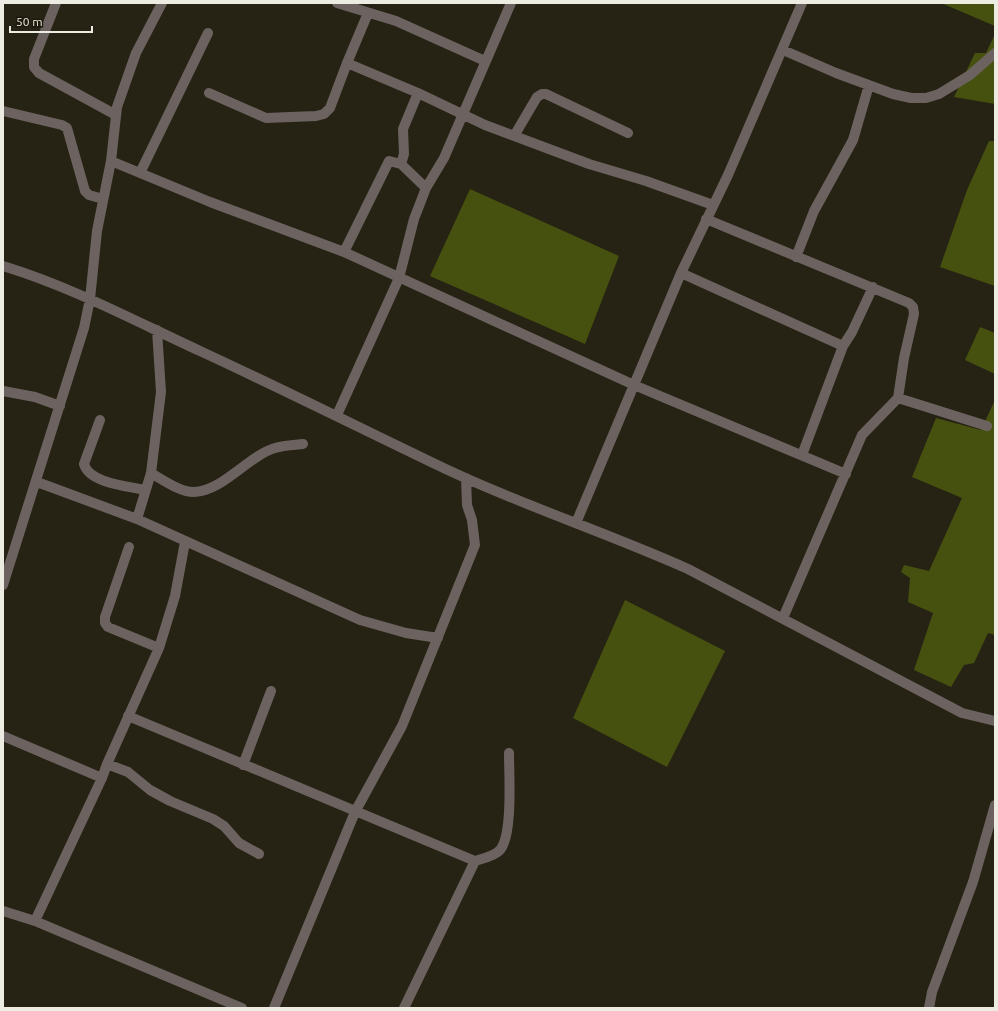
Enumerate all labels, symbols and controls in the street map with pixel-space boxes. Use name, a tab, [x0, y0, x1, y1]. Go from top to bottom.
scale bar	[10, 8, 92, 34]
text: 50 m	[16, 15, 43, 28]

